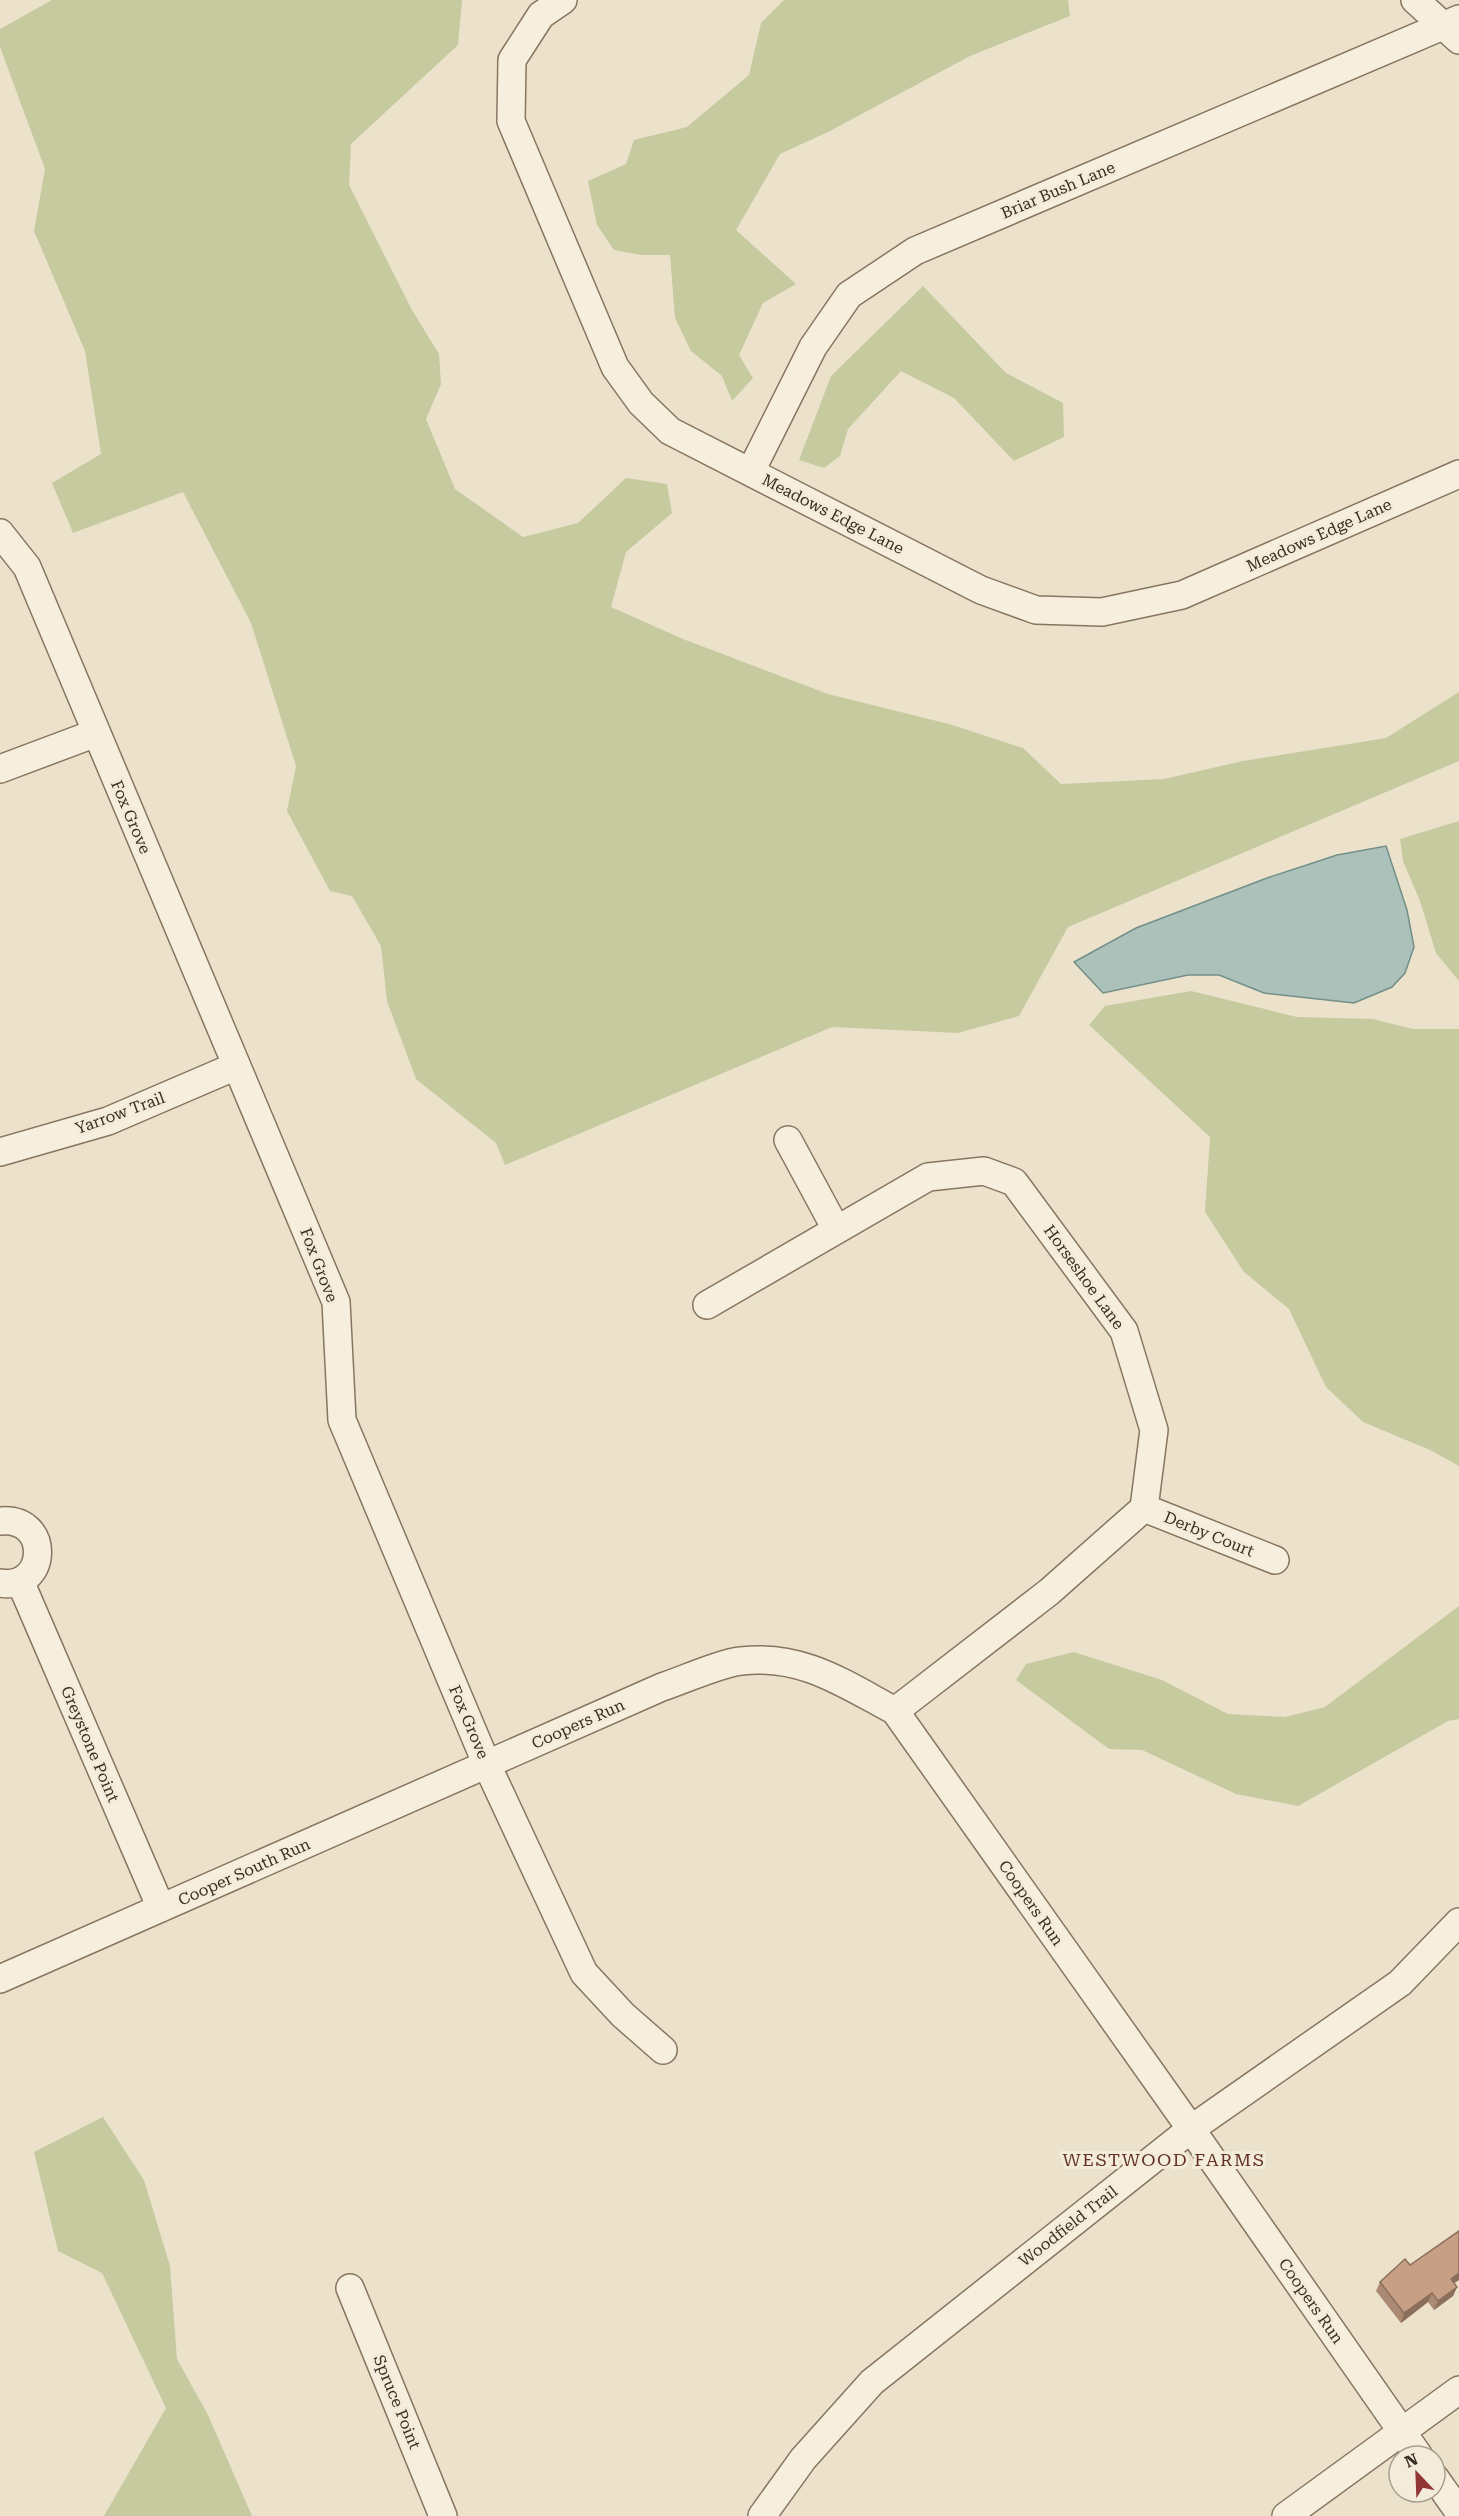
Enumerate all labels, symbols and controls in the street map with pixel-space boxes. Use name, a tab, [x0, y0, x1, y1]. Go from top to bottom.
street label: Briar Bush Lane	[998, 157, 1118, 223]
street label: Meadows Edge Lane	[759, 470, 907, 558]
street label: Meadows Edge Lane	[1244, 494, 1395, 576]
street label: Fox Grove	[107, 777, 155, 857]
street label: Yarrow Trail	[73, 1088, 167, 1138]
street label: Horseshoe Lane	[1040, 1221, 1128, 1333]
street label: Fox Grove	[296, 1225, 342, 1305]
street label: Derby Court	[1161, 1507, 1257, 1561]
street label: Fox Grove	[445, 1682, 493, 1762]
street label: Greystone Point	[57, 1683, 123, 1805]
street label: Coopers Run	[529, 1695, 627, 1753]
street label: Cooper South Run	[175, 1834, 313, 1910]
street label: Coopers Run	[995, 1857, 1067, 1949]
district label: WESTWOOD FARMS	[1063, 2149, 1265, 2170]
street label: Woodfield Trail	[1015, 2182, 1121, 2270]
street label: Coopers Run	[1275, 2255, 1347, 2347]
street label: Spruce Point	[369, 2352, 425, 2452]
north arrow	[1387, 2444, 1447, 2504]
text: N	[1402, 2449, 1421, 2472]

